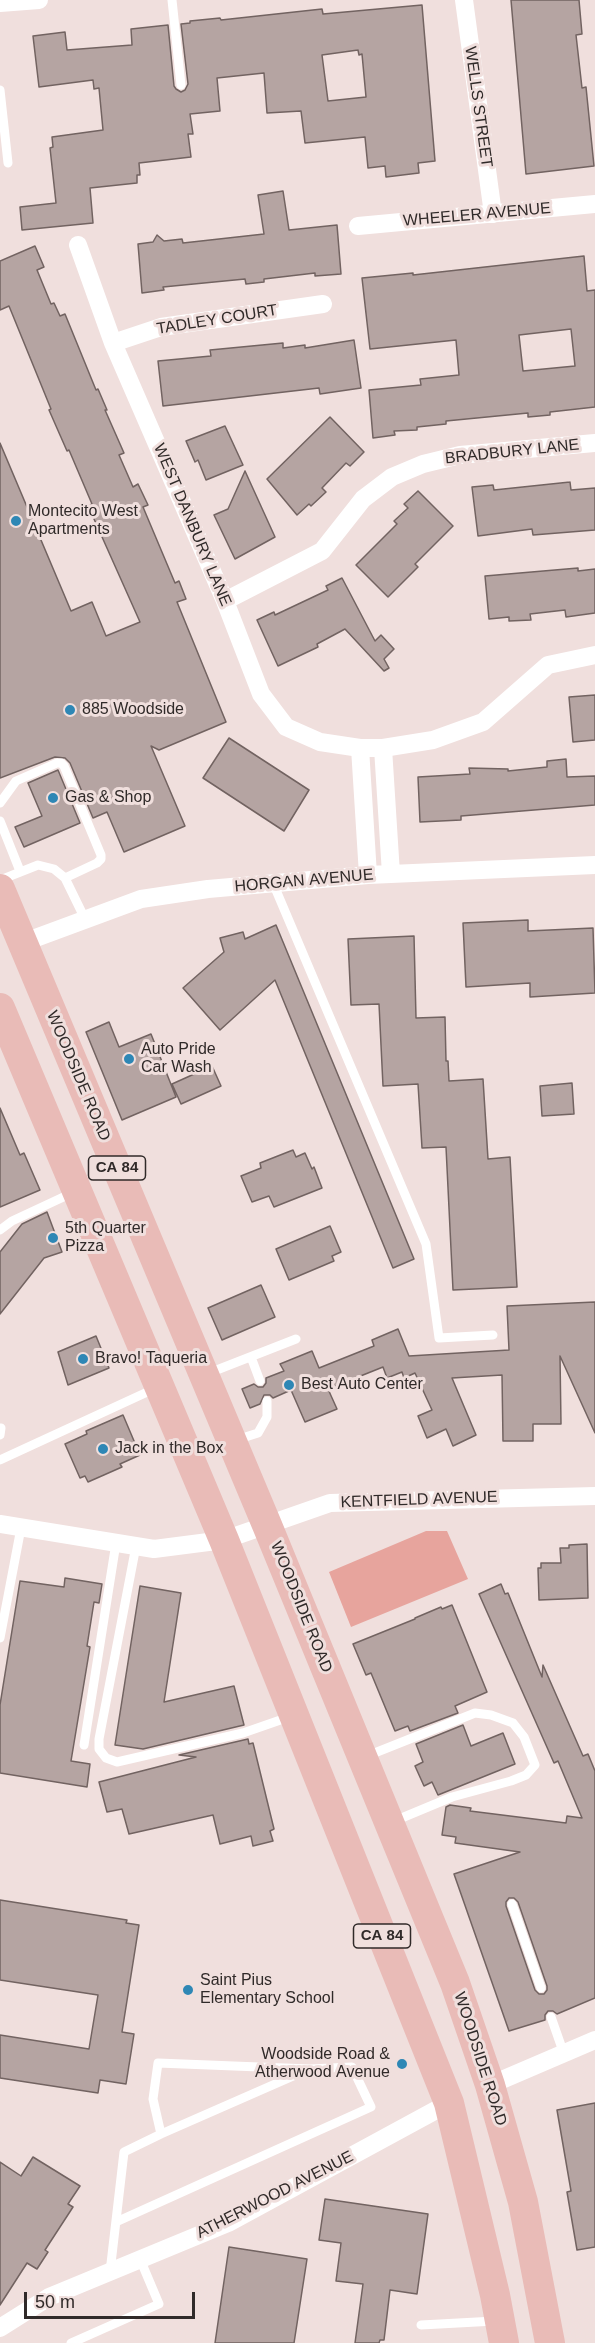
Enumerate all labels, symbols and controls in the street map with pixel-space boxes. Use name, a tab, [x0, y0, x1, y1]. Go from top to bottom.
street label: WELLS STREET	[460, 45, 496, 169]
street label: WHEELER AVENUE	[402, 199, 552, 231]
street label: TADLEY COURT	[155, 301, 279, 339]
street label: BRADBURY LANE	[444, 435, 580, 469]
street label: WEST DANBURY LANE	[149, 441, 235, 609]
place label: Montecito West Apartments	[28, 502, 138, 540]
marker: Montecito West Apartments	[9, 514, 23, 528]
place label: 885 Woodside	[82, 700, 184, 720]
marker: 885 Woodside	[63, 703, 77, 717]
place label: Gas & Shop	[65, 788, 151, 808]
marker: Gas & Shop	[46, 791, 60, 805]
street label: HORGAN AVENUE	[234, 865, 374, 897]
street label: WOODSIDE ROAD	[42, 1008, 114, 1144]
place label: Auto Pride Car Wash	[141, 1040, 216, 1078]
marker: Auto Pride Car Wash	[122, 1052, 136, 1066]
road number: CA 84	[88, 1156, 146, 1180]
place label: 5th Quarter Pizza	[65, 1219, 146, 1257]
marker: 5th Quarter Pizza	[46, 1231, 60, 1245]
place label: Bravo! Taqueria	[95, 1349, 207, 1369]
marker: Bravo! Taqueria	[76, 1352, 90, 1366]
place label: Best Auto Center	[301, 1375, 423, 1395]
marker: Best Auto Center	[282, 1378, 296, 1392]
place label: Jack in the Box	[115, 1439, 224, 1459]
marker: Jack in the Box	[96, 1442, 110, 1456]
street label: KENTFIELD AVENUE	[340, 1488, 498, 1512]
street label: WOODSIDE ROAD	[266, 1539, 336, 1675]
road number: CA 84	[354, 1924, 410, 1948]
place label: Saint Pius Elementary School	[200, 1971, 334, 2009]
marker: Saint Pius Elementary School	[181, 1983, 195, 1997]
street label: WOODSIDE ROAD	[449, 1990, 511, 2128]
place label: Woodside Road & Atherwood Avenue	[255, 2045, 390, 2083]
marker: Woodside Road & Atherwood Avenue	[395, 2057, 409, 2071]
street label: ATHERWOOD AVENUE	[193, 2147, 357, 2243]
scale bar	[27, 2280, 198, 2318]
text: 50 m	[35, 2292, 75, 2312]

